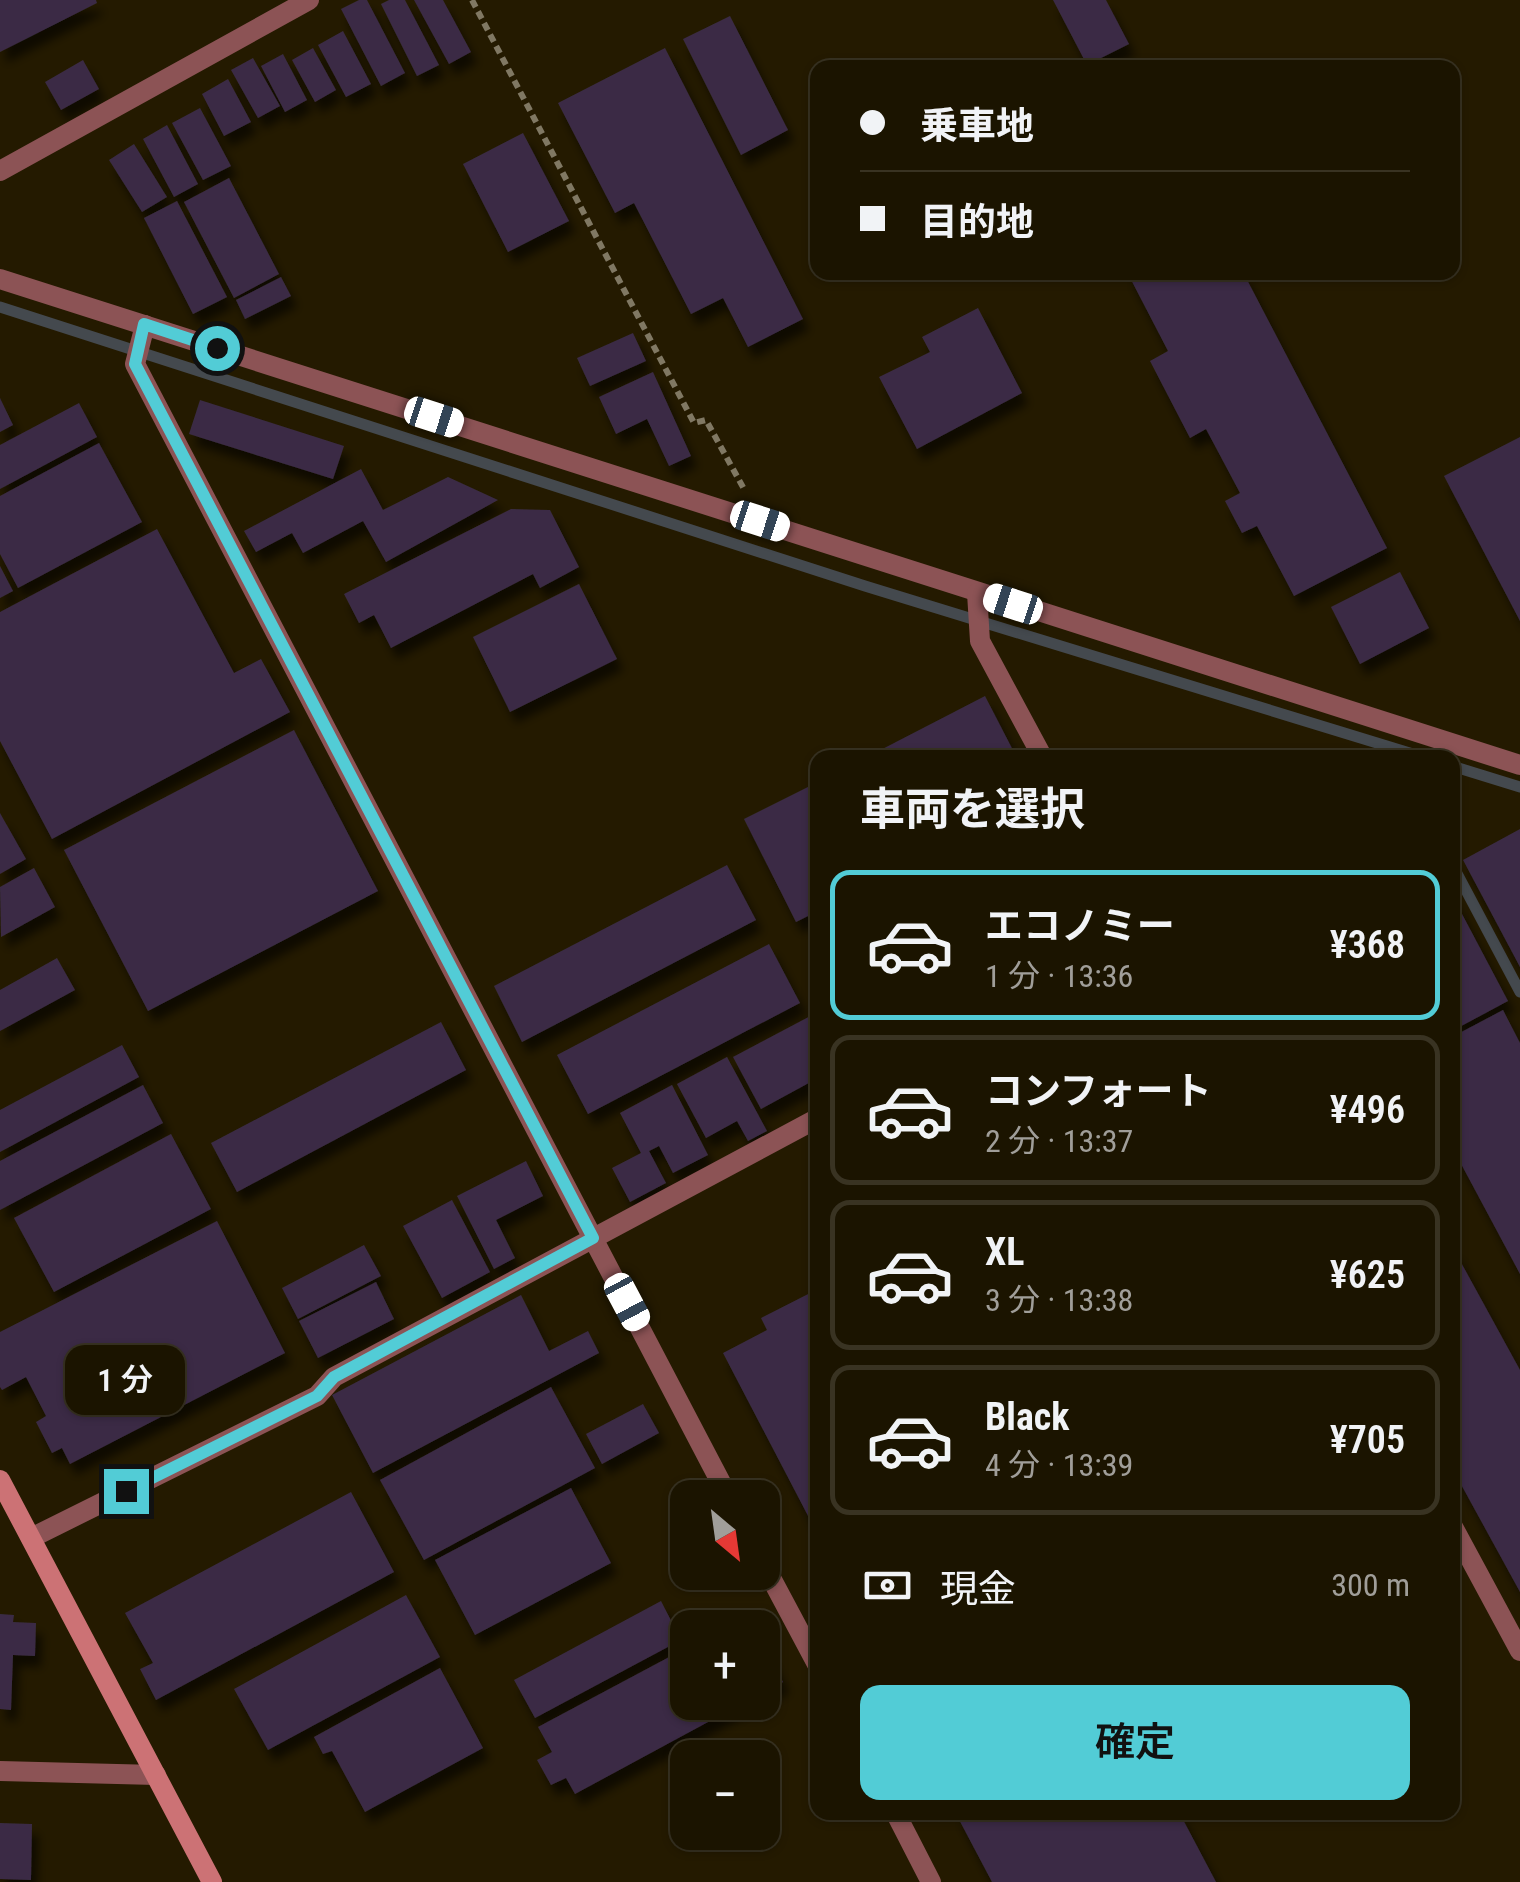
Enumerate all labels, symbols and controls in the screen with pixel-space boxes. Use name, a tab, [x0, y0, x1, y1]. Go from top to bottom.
text: 乗車地	[920, 104, 1034, 148]
text: 目的地	[920, 200, 1034, 244]
route start	[195, 326, 240, 371]
car	[401, 393, 467, 441]
car	[727, 497, 793, 545]
car	[980, 580, 1046, 628]
text: 車両を選択	[860, 783, 1085, 836]
icon: car	[865, 900, 955, 990]
text: エコノミー	[985, 904, 1175, 948]
text: ¥368	[1330, 923, 1405, 967]
text: 1 分 · 13:36	[985, 957, 1133, 995]
icon: car	[865, 1065, 955, 1155]
text: コンフォート	[985, 1069, 1212, 1113]
text: ¥496	[1330, 1088, 1405, 1132]
text: 2 分 · 13:37	[985, 1122, 1133, 1160]
icon: car	[865, 1230, 955, 1320]
text: XL	[985, 1230, 1024, 1274]
text: ¥625	[1330, 1253, 1405, 1297]
car	[600, 1268, 654, 1336]
text: 3 分 · 13:38	[985, 1281, 1133, 1319]
callout: 1 分	[66, 1346, 186, 1416]
text: 1 分	[97, 1361, 153, 1399]
icon: car	[865, 1395, 955, 1485]
text: Black	[985, 1395, 1069, 1439]
text: ¥705	[1330, 1418, 1405, 1462]
text: 4 分 · 13:39	[985, 1446, 1133, 1484]
route end	[104, 1469, 149, 1514]
north arrow	[670, 1480, 780, 1590]
map controls	[670, 1480, 780, 1850]
icon: cash	[860, 1558, 915, 1613]
text: 300 m	[1331, 1566, 1410, 1604]
text: 現金	[940, 1567, 1016, 1611]
button: +	[670, 1610, 780, 1720]
button: 確定	[860, 1685, 1410, 1800]
button: −	[670, 1740, 780, 1850]

